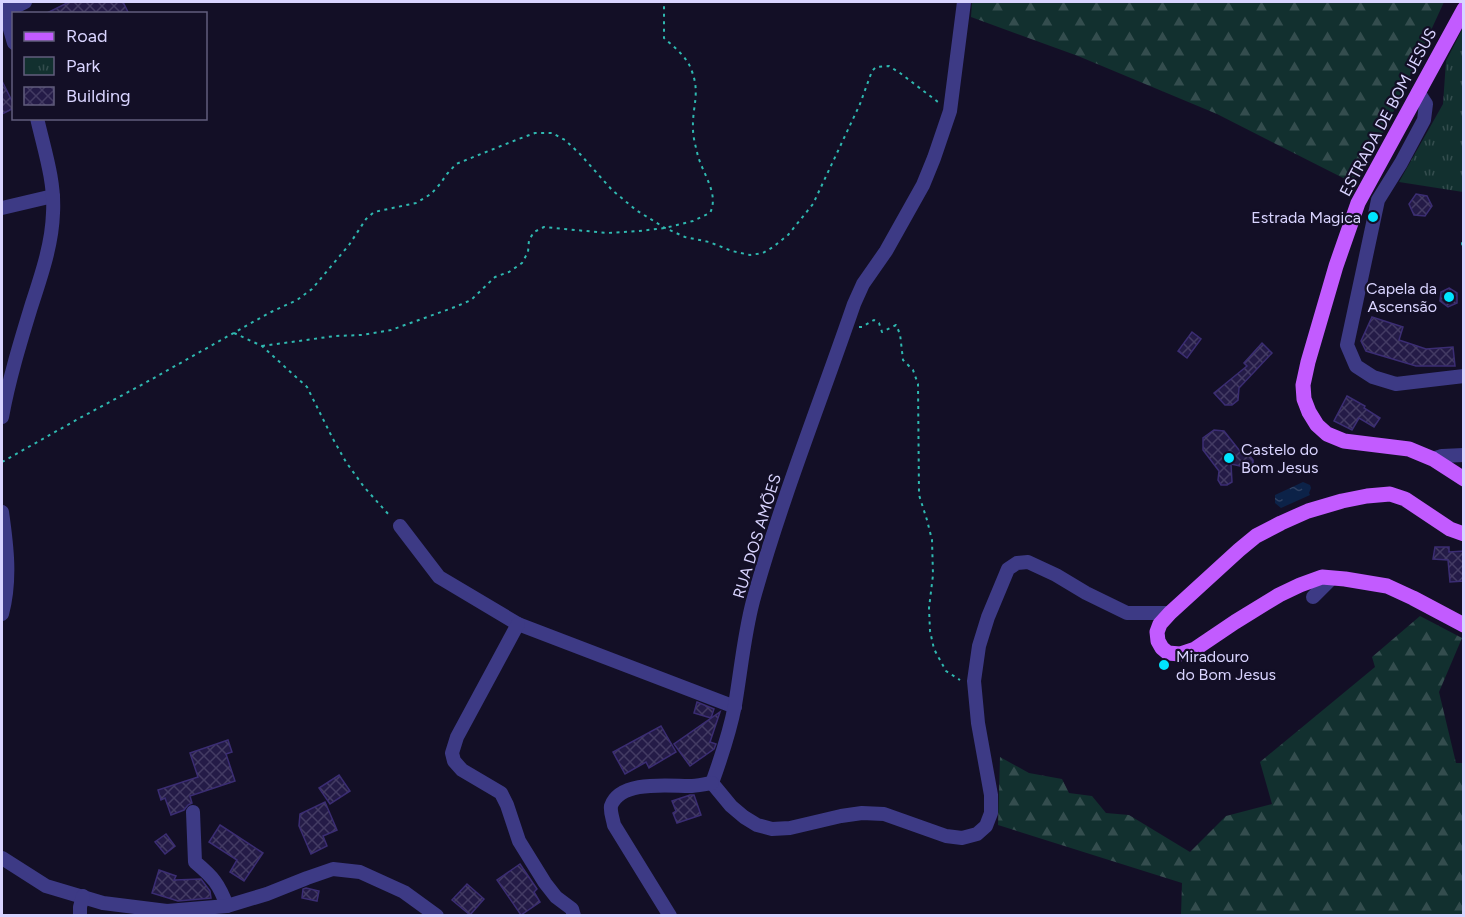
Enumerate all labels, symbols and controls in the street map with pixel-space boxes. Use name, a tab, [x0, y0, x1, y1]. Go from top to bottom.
legend	[12, 12, 207, 120]
text: Road	[66, 25, 107, 47]
street label: ESTRADA DE BOM JESUS	[1336, 25, 1440, 199]
text: Park	[66, 55, 101, 77]
text: Building	[66, 85, 131, 107]
place label: Estrada Magica	[1251, 208, 1361, 227]
marker: Estrada Magica	[1366, 210, 1380, 224]
place label: Capela da Ascensão	[1366, 279, 1437, 316]
marker: Capela da Ascensão	[1442, 290, 1456, 304]
place label: Castelo do Bom Jesus	[1241, 440, 1318, 477]
marker: Castelo do Bom Jesus	[1222, 451, 1236, 465]
street label: RUA DOS AMÕES	[729, 471, 785, 601]
place label: Miradouro do Bom Jesus	[1176, 647, 1276, 684]
marker: Miradouro do Bom Jesus	[1157, 658, 1171, 672]

